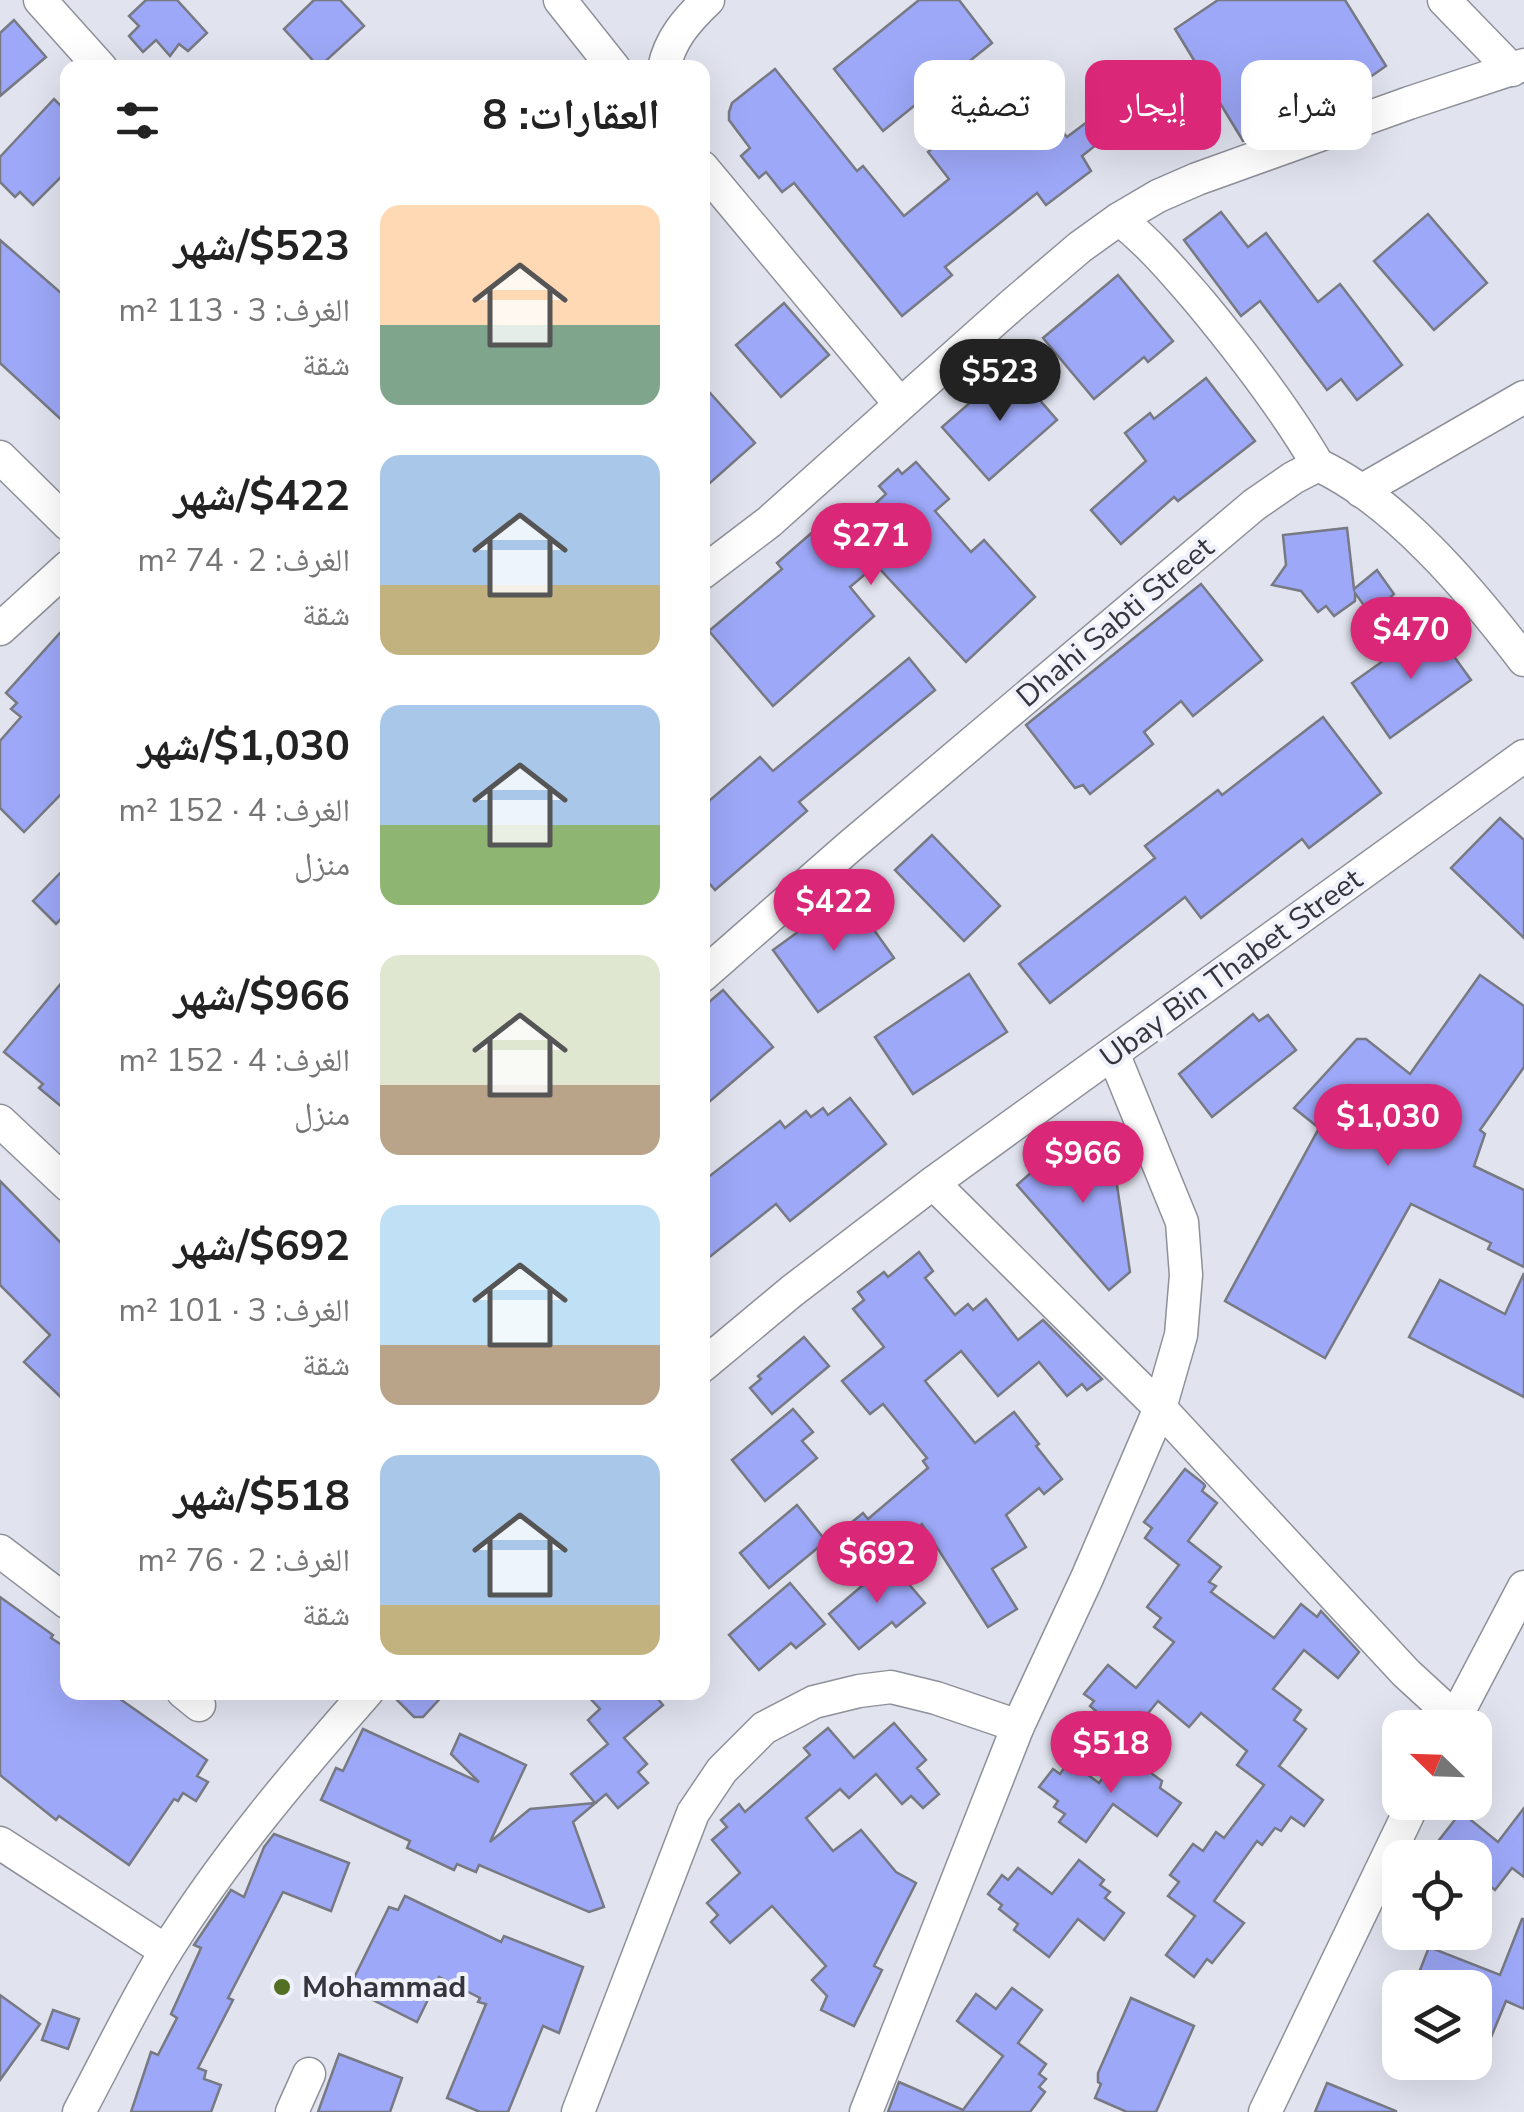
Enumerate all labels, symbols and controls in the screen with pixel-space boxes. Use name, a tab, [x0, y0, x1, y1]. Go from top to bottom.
chip: تصفية	[914, 60, 1065, 150]
chip: إيجار	[1085, 60, 1221, 150]
chip: شراء	[1241, 60, 1372, 150]
text: العقارات: 8	[482, 87, 660, 144]
icon: filters	[110, 93, 165, 148]
text: $523/شهر	[173, 218, 350, 275]
icon: home	[460, 245, 580, 365]
text: الغرف: 3 · 113 m²	[118, 289, 350, 332]
pin: $523	[941, 339, 1059, 424]
text: شقة	[302, 343, 350, 386]
text: $523	[962, 350, 1038, 393]
text: $422/شهر	[173, 468, 350, 525]
icon: home	[460, 495, 580, 615]
pin: $271	[812, 503, 930, 588]
text: $271	[833, 514, 909, 557]
street label: Dhahi Sabti Street	[1008, 527, 1223, 717]
text: الغرف: 2 · 74 m²	[138, 539, 350, 582]
text: شقة	[302, 593, 350, 636]
pin: $470	[1352, 597, 1470, 682]
text: $470	[1373, 608, 1449, 651]
text: $1,030/شهر	[138, 718, 350, 775]
icon: home	[460, 745, 580, 865]
text: الغرف: 4 · 152 m²	[118, 789, 350, 832]
text: منزل	[294, 843, 350, 886]
street label: Ubay Bin Thabet Street	[1092, 859, 1371, 1077]
pin: $422	[775, 869, 893, 954]
text: $422	[796, 880, 872, 923]
text: $966/شهر	[173, 968, 350, 1025]
icon: home	[460, 995, 580, 1115]
text: الغرف: 4 · 152 m²	[118, 1039, 350, 1082]
pin: $1,030	[1307, 1084, 1469, 1169]
text: منزل	[294, 1093, 350, 1136]
text: $1,030	[1336, 1095, 1440, 1138]
pin: $966	[1024, 1121, 1142, 1206]
text: $966	[1045, 1132, 1121, 1175]
text: $692/شهر	[173, 1218, 350, 1275]
icon: home	[460, 1245, 580, 1365]
text: الغرف: 3 · 101 m²	[118, 1289, 350, 1332]
text: شقة	[302, 1343, 350, 1386]
text: $518/شهر	[173, 1468, 350, 1525]
icon: home	[460, 1495, 580, 1615]
pin: $692	[818, 1521, 936, 1606]
text: $692	[839, 1532, 915, 1575]
text: الغرف: 2 · 76 m²	[138, 1539, 350, 1582]
text: شقة	[302, 1593, 350, 1636]
north arrow	[1382, 1710, 1492, 1820]
map controls	[1382, 1710, 1492, 2080]
pin: $518	[1052, 1711, 1170, 1796]
text: $518	[1073, 1722, 1149, 1765]
button: locate	[1382, 1840, 1492, 1950]
place label: Mohammad	[302, 1967, 466, 2008]
button: layers	[1382, 1970, 1492, 2080]
marker: Mohammad	[271, 1976, 293, 1998]

